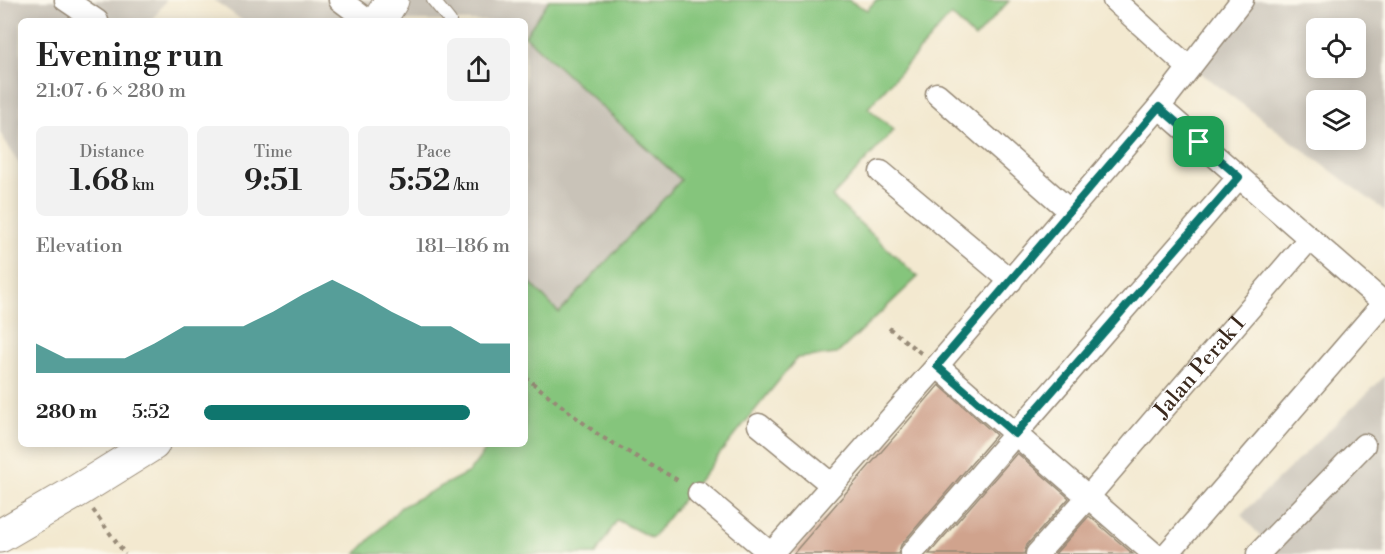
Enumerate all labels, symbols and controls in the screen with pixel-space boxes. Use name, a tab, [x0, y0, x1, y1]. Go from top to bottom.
map controls	[1306, 18, 1366, 150]
button: locate	[1306, 18, 1366, 78]
text: Evening run	[36, 36, 223, 77]
button: share	[447, 38, 510, 101]
text: 21:07 · 6 × 280 m	[36, 79, 186, 104]
button: layers	[1306, 90, 1366, 150]
pin	[1173, 116, 1224, 167]
icon: arrive	[1182, 125, 1215, 158]
text: Distance	[80, 142, 144, 162]
text: Time	[254, 142, 292, 162]
text: Pace	[417, 142, 451, 162]
text: 1.68	[69, 162, 129, 200]
text: 9:51	[244, 162, 302, 200]
text: 5:52	[389, 162, 451, 200]
text: km	[129, 175, 155, 195]
text: /km	[451, 175, 479, 195]
text: Elevation	[36, 234, 123, 259]
text: 181–186 m	[416, 234, 510, 259]
street label: Jalan Perak 1	[1148, 310, 1251, 424]
text: 280 m	[36, 400, 97, 425]
text: 5:52	[132, 400, 170, 425]

